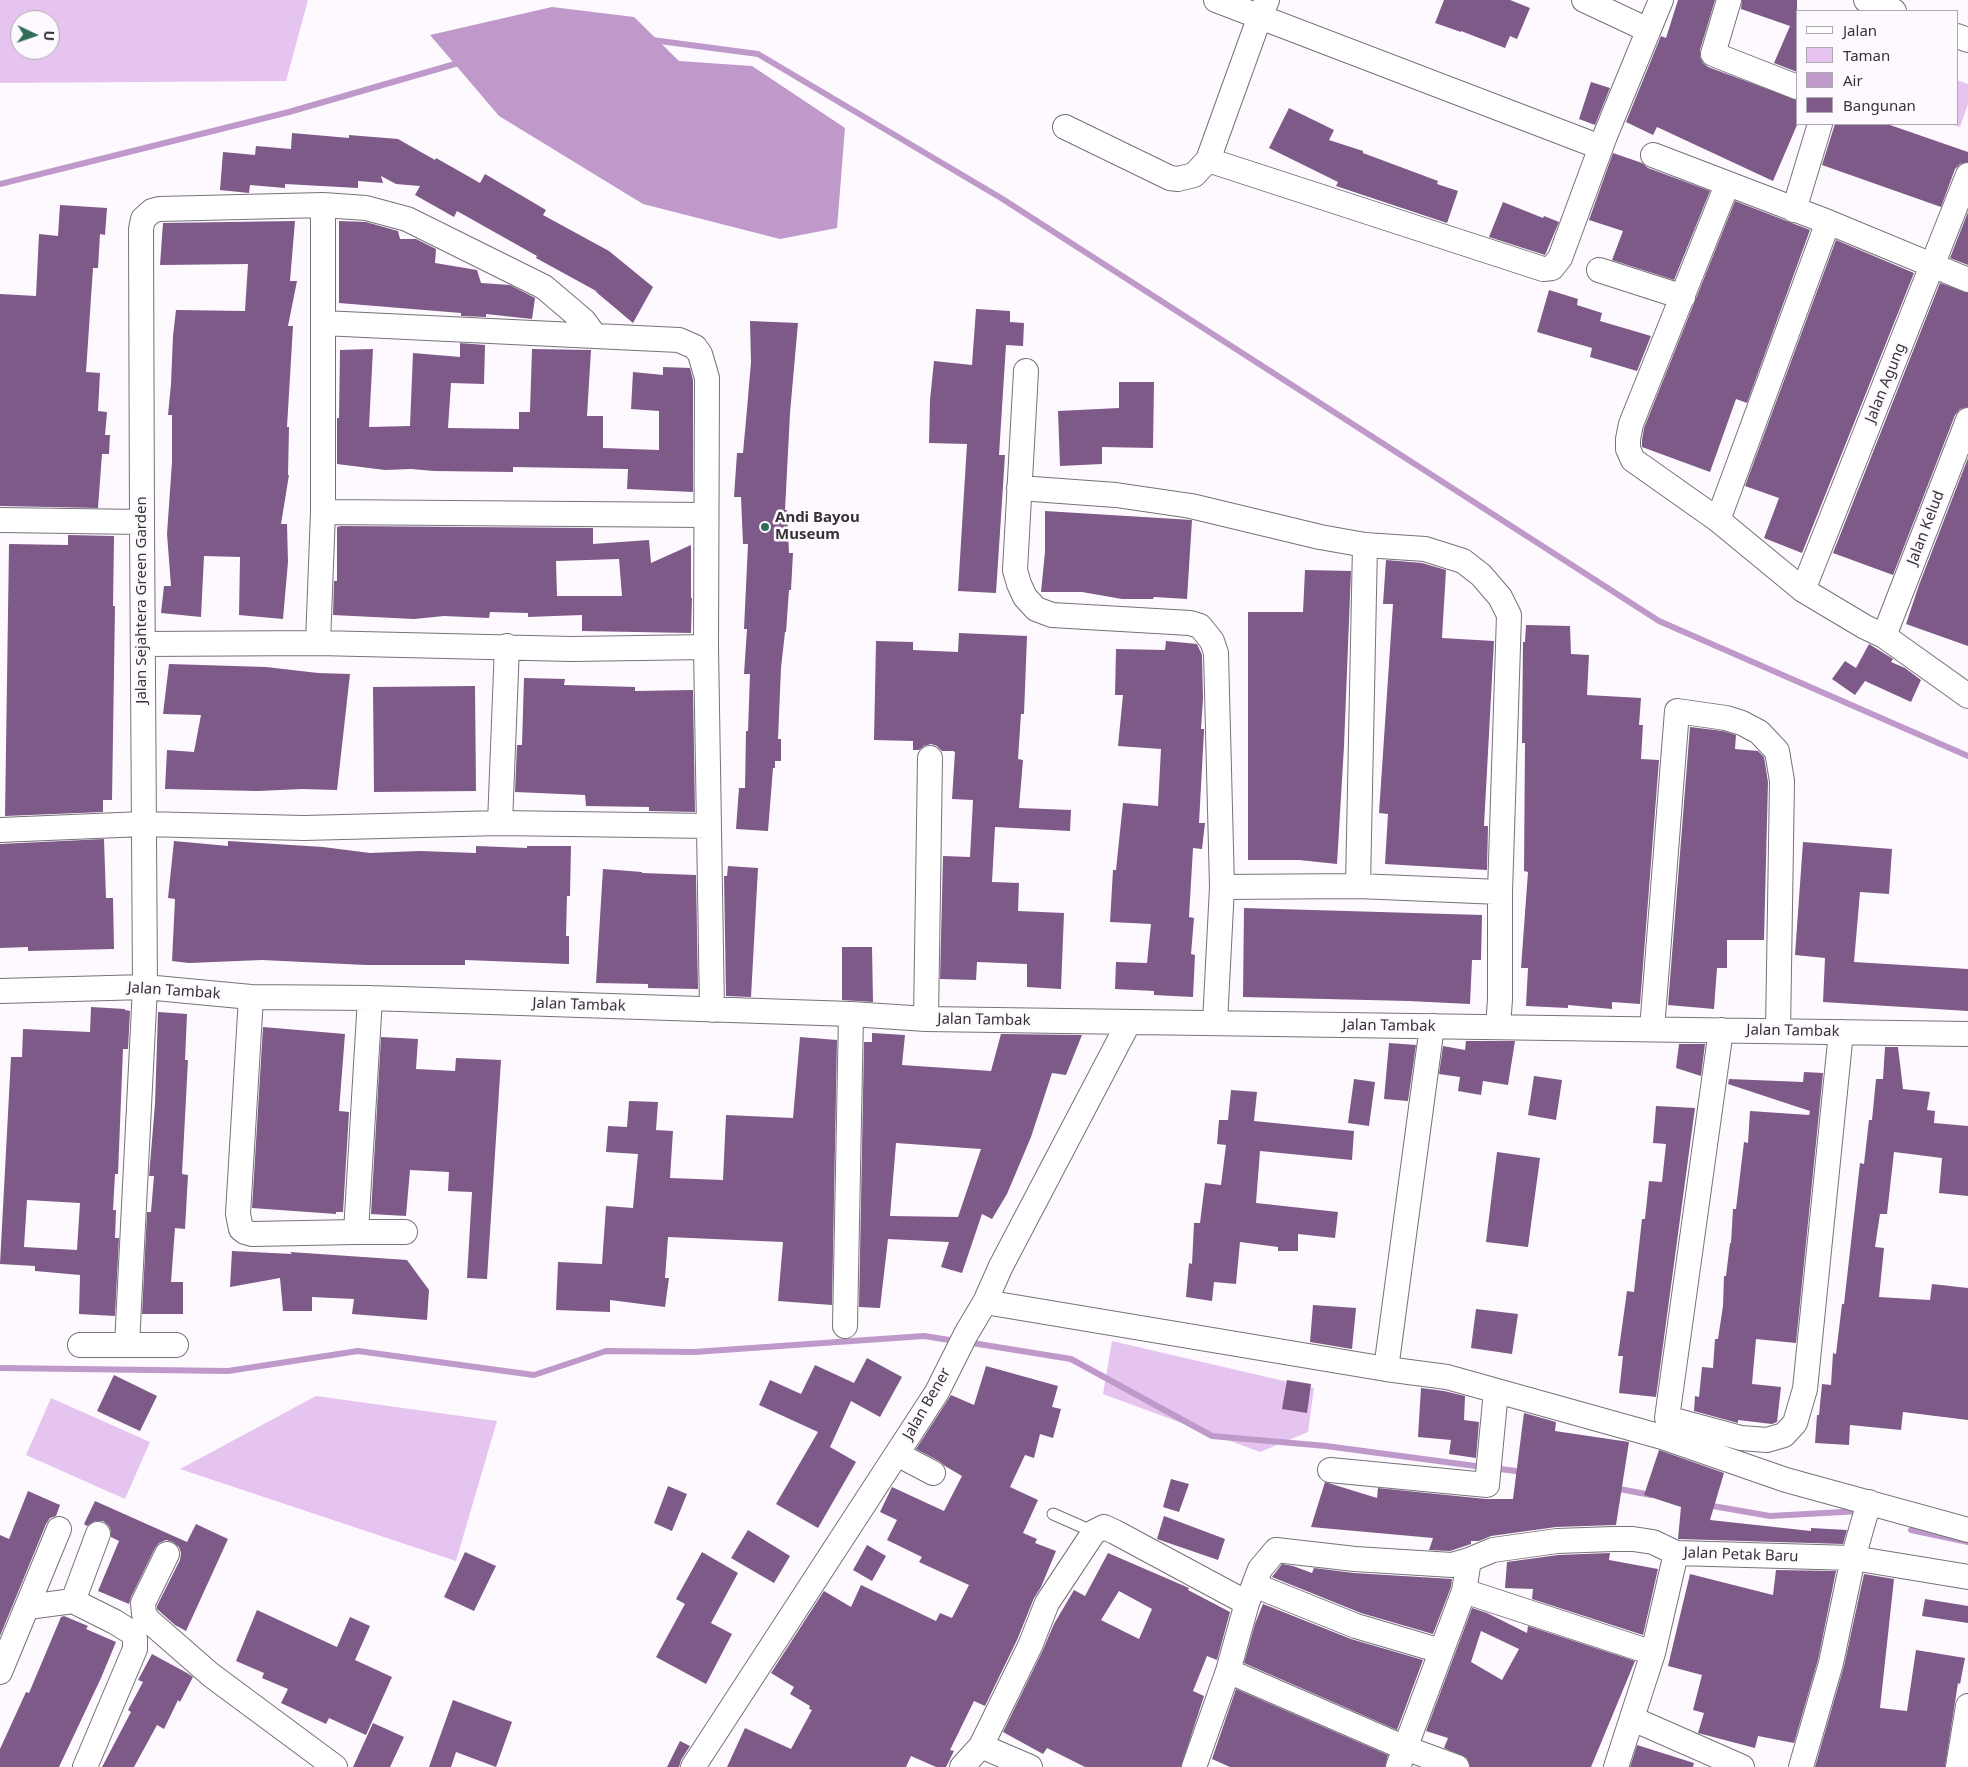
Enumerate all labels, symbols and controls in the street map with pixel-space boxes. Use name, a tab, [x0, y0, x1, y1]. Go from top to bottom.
north arrow	[10, 10, 60, 60]
legend	[1796, 10, 1958, 125]
text: Jalan	[1843, 20, 1877, 40]
text: U	[40, 30, 59, 42]
text: Taman	[1843, 45, 1890, 65]
text: Air	[1843, 70, 1863, 90]
text: Bangunan	[1843, 95, 1916, 115]
street label: Jalan Agung	[1862, 340, 1910, 426]
street label: Jalan Kelud	[1904, 488, 1948, 568]
street label: Jalan Sejahtera Green Garden	[133, 496, 151, 704]
place label: Andi Bayou Museum	[775, 509, 860, 544]
marker: Andi Bayou Museum	[759, 521, 771, 533]
street label: Jalan Tambak	[127, 979, 221, 1003]
street label: Jalan Tambak	[532, 994, 626, 1016]
street label: Jalan Tambak	[937, 1010, 1031, 1030]
street label: Jalan Tambak	[1342, 1016, 1436, 1036]
street label: Jalan Tambak	[1746, 1021, 1840, 1041]
street label: Jalan Bener	[899, 1365, 955, 1443]
street label: Jalan Petak Baru	[1683, 1544, 1799, 1566]

